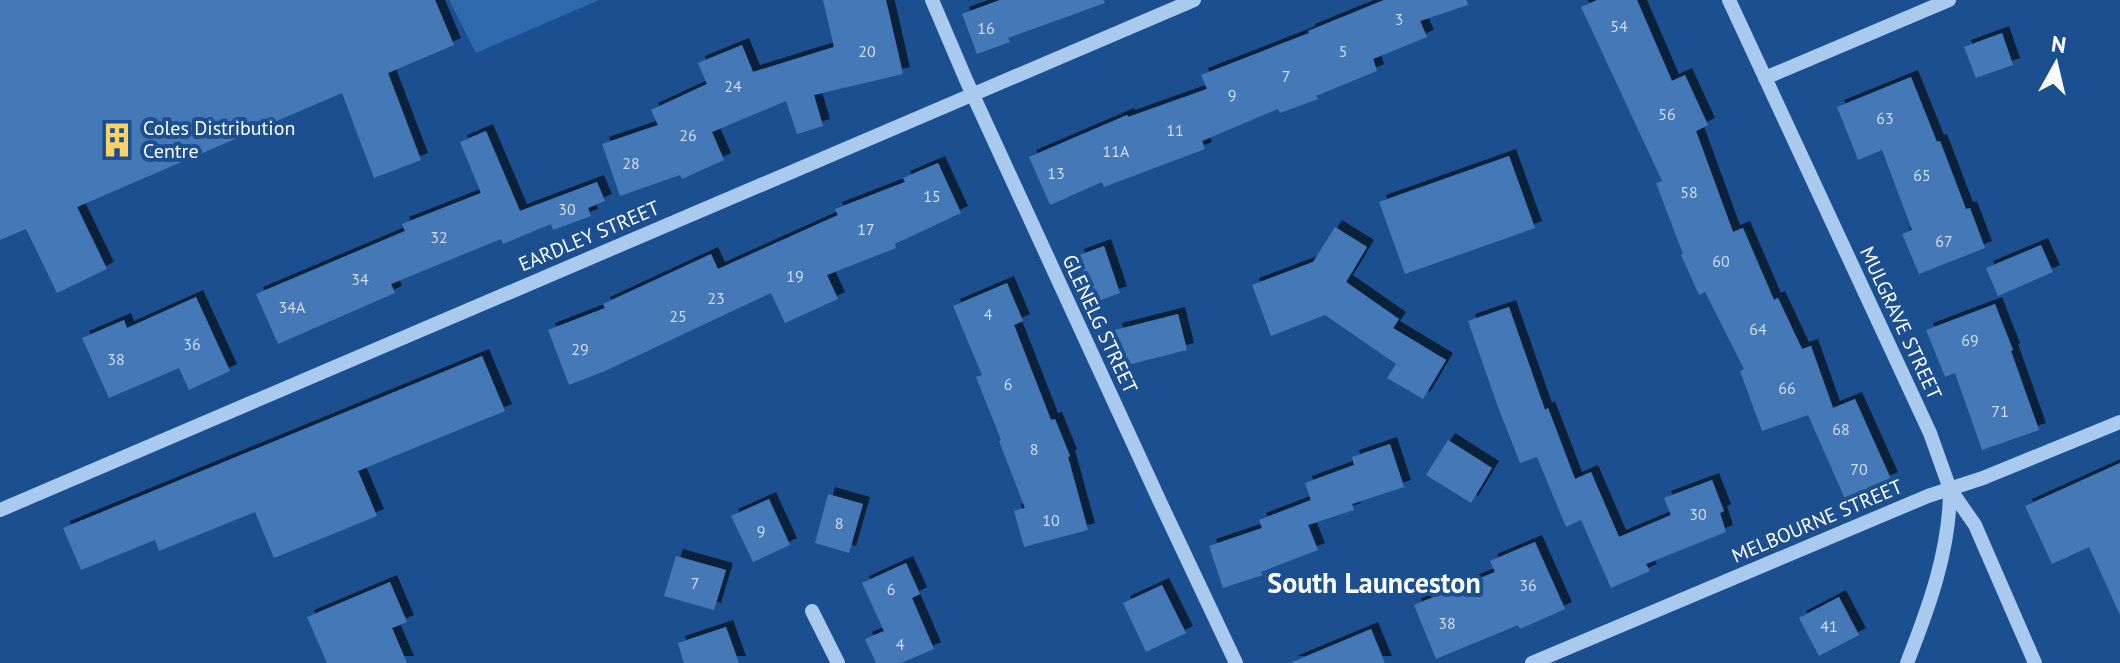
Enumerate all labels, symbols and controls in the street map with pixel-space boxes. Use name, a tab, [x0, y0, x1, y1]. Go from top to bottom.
house number: 3	[1395, 9, 1403, 29]
house number: 54	[1610, 16, 1628, 36]
house number: 16	[977, 18, 995, 38]
north arrow	[2016, 24, 2096, 104]
text: N	[2050, 29, 2068, 59]
house number: 20	[858, 41, 876, 61]
house number: 5	[1339, 41, 1347, 61]
house number: 7	[1282, 66, 1290, 86]
house number: 24	[724, 76, 742, 96]
house number: 9	[1228, 85, 1236, 105]
house number: 56	[1658, 104, 1676, 124]
house number: 63	[1876, 108, 1894, 128]
place label: Coles Distribution Centre	[143, 115, 295, 164]
house number: 11	[1166, 120, 1184, 140]
building icon: Coles Distribution Centre	[98, 121, 136, 159]
house number: 26	[679, 125, 697, 145]
house number: 11A	[1103, 141, 1130, 161]
house number: 28	[622, 153, 640, 173]
house number: 13	[1047, 163, 1065, 183]
house number: 65	[1913, 165, 1931, 185]
house number: 58	[1680, 182, 1698, 202]
house number: 15	[923, 186, 941, 206]
street label: EARDLEY STREET	[515, 195, 663, 277]
house number: 30	[558, 199, 576, 219]
house number: 17	[857, 219, 875, 239]
house number: 32	[430, 227, 448, 247]
house number: 67	[1935, 231, 1953, 251]
street label: MULGRAVE STREET	[1854, 242, 1948, 404]
street label: GLENELG STREET	[1056, 250, 1144, 398]
house number: 60	[1712, 251, 1730, 271]
house number: 19	[786, 266, 804, 286]
house number: 34	[351, 269, 369, 289]
house number: 23	[707, 288, 725, 308]
house number: 34A	[279, 297, 306, 317]
house number: 4	[984, 304, 993, 324]
house number: 25	[669, 306, 687, 326]
house number: 64	[1749, 319, 1767, 339]
house number: 69	[1961, 330, 1979, 350]
house number: 36	[183, 334, 201, 354]
house number: 29	[571, 339, 589, 359]
house number: 38	[107, 349, 125, 369]
house number: 6	[1004, 374, 1012, 394]
house number: 66	[1778, 378, 1796, 398]
house number: 71	[1991, 401, 2009, 421]
house number: 68	[1832, 419, 1850, 439]
house number: 8	[1030, 439, 1038, 459]
house number: 70	[1850, 459, 1868, 479]
street label: MELBOURNE STREET	[1728, 473, 1906, 569]
house number: 30	[1689, 504, 1707, 524]
house number: 10	[1042, 510, 1060, 530]
house number: 8	[835, 513, 843, 533]
house number: 9	[757, 521, 765, 541]
district label: South Launceston	[1267, 564, 1481, 601]
house number: 7	[691, 573, 699, 593]
house number: 36	[1519, 575, 1537, 595]
house number: 6	[887, 579, 895, 599]
house number: 38	[1438, 613, 1456, 633]
house number: 41	[1820, 616, 1838, 636]
house number: 4	[896, 634, 905, 654]

